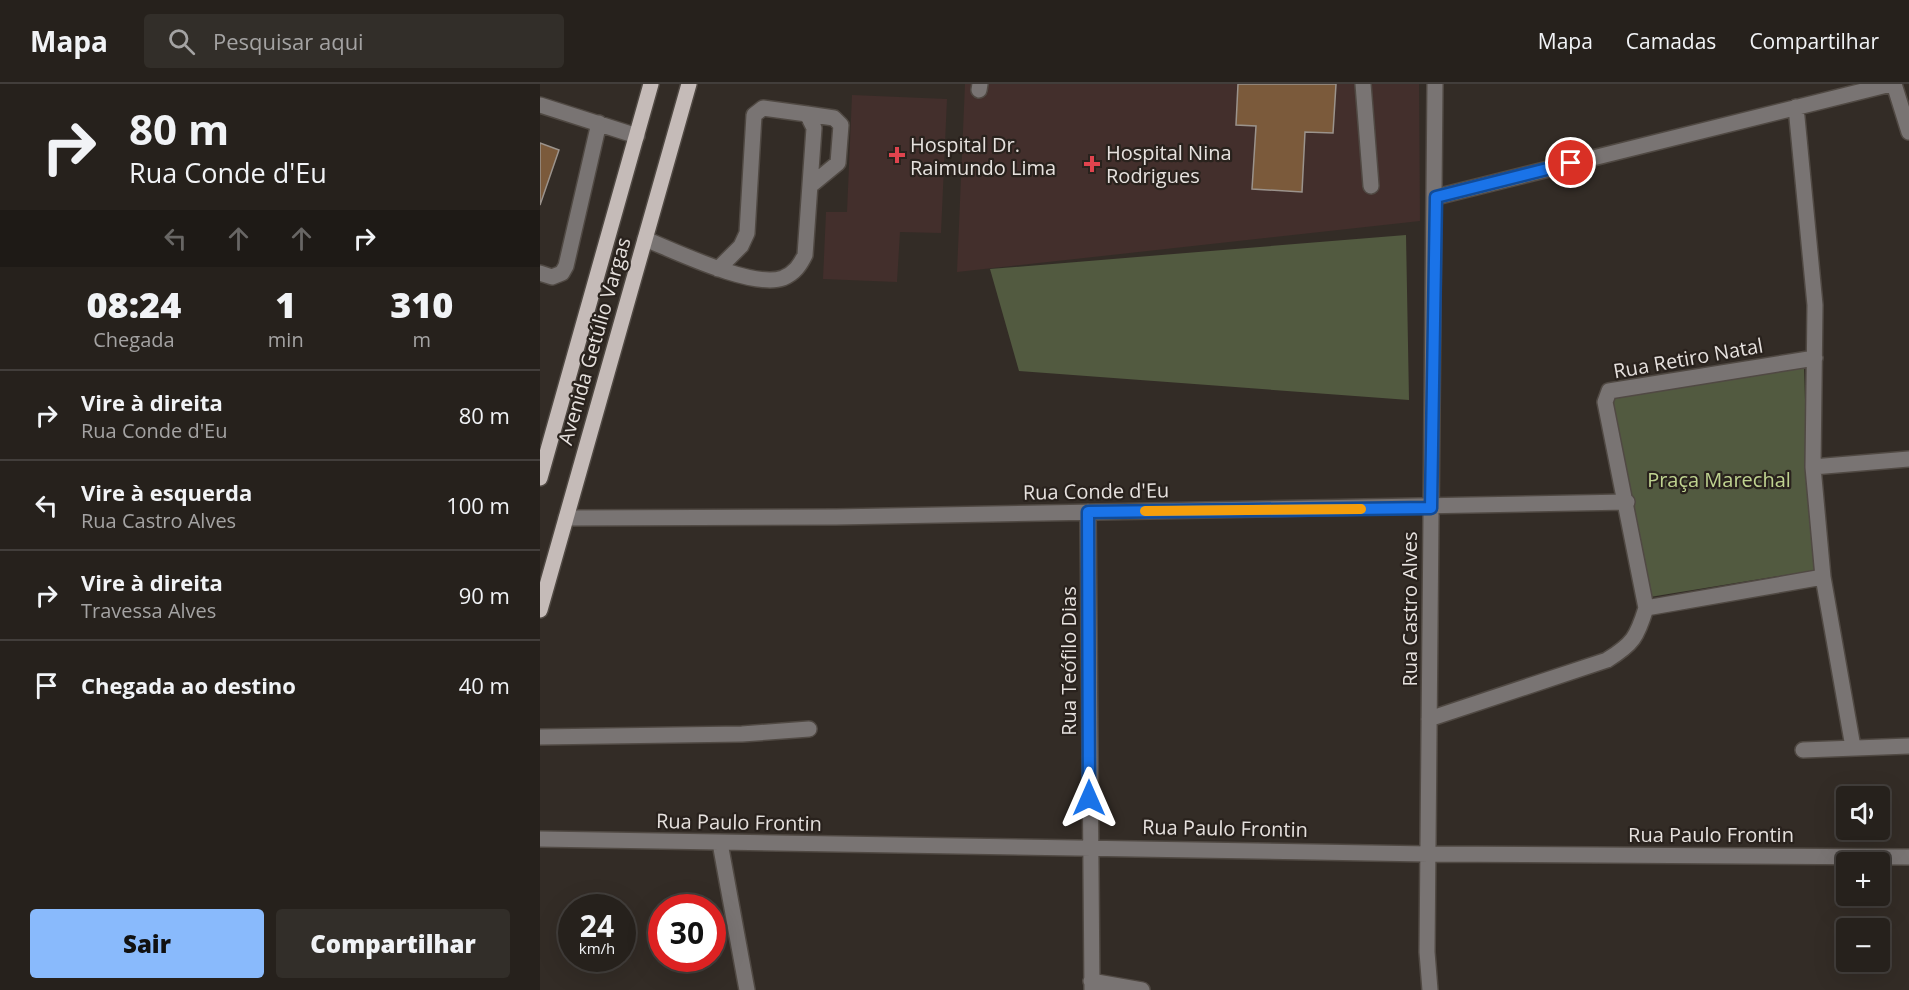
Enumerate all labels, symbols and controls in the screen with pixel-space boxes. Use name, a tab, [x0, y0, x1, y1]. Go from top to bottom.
search box	[144, 14, 564, 68]
text: Mapa	[30, 22, 108, 60]
icon: search	[165, 25, 198, 58]
text: Pesquisar aqui	[213, 26, 364, 56]
text: Mapa	[1538, 27, 1593, 55]
text: Camadas	[1626, 27, 1716, 55]
text: Compartilhar	[1749, 27, 1879, 55]
text: 80 m	[129, 100, 229, 157]
icon: right	[30, 108, 108, 186]
place label: Hospital Dr. Raimundo Lima	[910, 131, 1056, 181]
pin	[1545, 137, 1596, 188]
place label: Hospital Nina Rodrigues	[1106, 139, 1232, 189]
marker: Hospital Dr. Raimundo Lima	[888, 146, 906, 164]
icon: arrive	[1554, 146, 1587, 179]
text: Rua Conde d'Eu	[129, 154, 327, 191]
marker: Hospital Nina Rodrigues	[1083, 155, 1101, 173]
icon: left	[159, 222, 192, 255]
icon: ahead	[222, 222, 255, 255]
icon: ahead	[285, 222, 318, 255]
icon: right	[348, 222, 381, 255]
street label: Avenida Getúlio Vargas	[551, 234, 637, 448]
text: 08:24	[87, 280, 181, 329]
text: 1	[275, 280, 296, 329]
text: 310	[390, 280, 453, 329]
text: Chegada	[93, 326, 175, 353]
text: min	[268, 326, 304, 353]
text: m	[413, 326, 431, 353]
street label: Rua Retiro Natal	[1611, 332, 1765, 384]
text: Vire à direita	[81, 387, 223, 417]
icon: right	[30, 399, 63, 432]
text: 80 m	[459, 400, 510, 430]
text: Rua Conde d'Eu	[81, 417, 227, 444]
park label: Praça Marechal	[1647, 466, 1791, 493]
street label: Rua Conde d'Eu	[1023, 476, 1169, 506]
text: Vire à esquerda	[81, 477, 252, 507]
icon: left	[30, 489, 63, 522]
text: 100 m	[446, 490, 510, 520]
text: Rua Castro Alves	[81, 507, 236, 534]
street label: Rua Castro Alves	[1396, 531, 1423, 687]
text: Vire à direita	[81, 567, 223, 597]
icon: right	[30, 579, 63, 612]
text: 90 m	[459, 580, 510, 610]
street label: Rua Teófilo Dias	[1055, 586, 1082, 736]
text: Travessa Alves	[81, 597, 216, 624]
icon: arrive	[30, 669, 63, 702]
text: Chegada ao destino	[81, 670, 296, 700]
text: 40 m	[459, 670, 510, 700]
position arrow	[1057, 766, 1121, 830]
map controls	[1836, 786, 1890, 972]
button: sound	[1836, 786, 1890, 840]
street label: Rua Paulo Frontin	[656, 807, 822, 837]
street label: Rua Paulo Frontin	[1142, 813, 1308, 843]
street label: Rua Paulo Frontin	[1628, 821, 1794, 848]
button: +	[1836, 852, 1890, 906]
speed limit sign: 30	[648, 894, 726, 972]
text: 24	[580, 905, 614, 946]
button: Sair	[30, 909, 264, 978]
button: Compartilhar	[276, 909, 510, 978]
button: −	[1836, 918, 1890, 972]
text: km/h	[579, 938, 615, 958]

